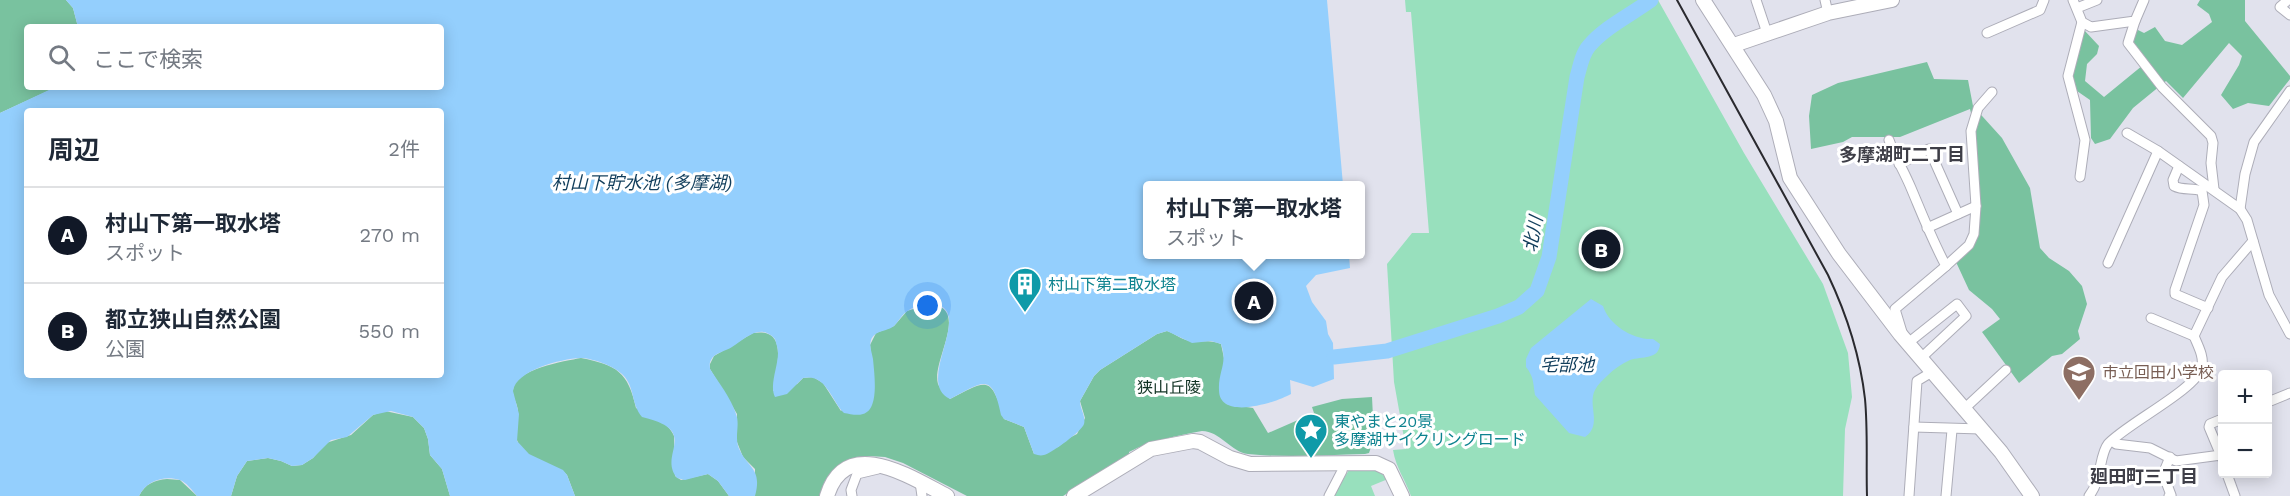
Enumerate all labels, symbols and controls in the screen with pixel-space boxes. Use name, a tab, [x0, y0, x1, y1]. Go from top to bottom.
search box	[24, 24, 444, 90]
icon: search	[45, 41, 78, 74]
text: ここで検索	[93, 47, 203, 72]
text: 周辺	[48, 135, 100, 165]
text: 2件	[388, 137, 420, 161]
district label: 多摩湖町二丁目	[1839, 144, 1965, 165]
water label: 村山下貯水池 (多摩湖)	[552, 172, 732, 193]
popup	[1143, 181, 1365, 259]
text: 村山下第一取水塔	[1166, 196, 1342, 221]
text: 村山下第一取水塔	[105, 211, 281, 236]
water label: 北川	[1519, 212, 1547, 254]
text: A	[61, 223, 74, 247]
text: 270 m	[360, 223, 420, 247]
text: スポット	[1166, 226, 1246, 250]
pin: B	[1582, 226, 1620, 272]
text: スポット	[105, 241, 185, 265]
building icon: 村山下第二取水塔	[1007, 266, 1043, 313]
place label: 村山下第二取水塔	[1048, 275, 1176, 294]
pin: A	[1234, 278, 1274, 324]
your location	[913, 291, 942, 320]
text: 都立狭山自然公園	[105, 307, 281, 332]
text: B	[61, 319, 74, 343]
text: 550 m	[358, 319, 420, 343]
text: 公園	[105, 337, 145, 361]
water label: 宅部池	[1540, 354, 1596, 375]
school or university icon: 市立回田小学校	[2061, 354, 2097, 401]
place label: 市立回田小学校	[2102, 363, 2214, 382]
map controls	[2218, 370, 2272, 478]
button: +	[2218, 370, 2272, 424]
park label: 狭山丘陵	[1137, 378, 1201, 397]
place icon: 東やまと20景 多摩湖サイクリングロード	[1293, 412, 1329, 459]
place label: 東やまと20景 多摩湖サイクリングロード	[1334, 412, 1526, 449]
button: −	[2218, 424, 2272, 478]
district label: 廻田町三丁目	[2090, 466, 2198, 487]

